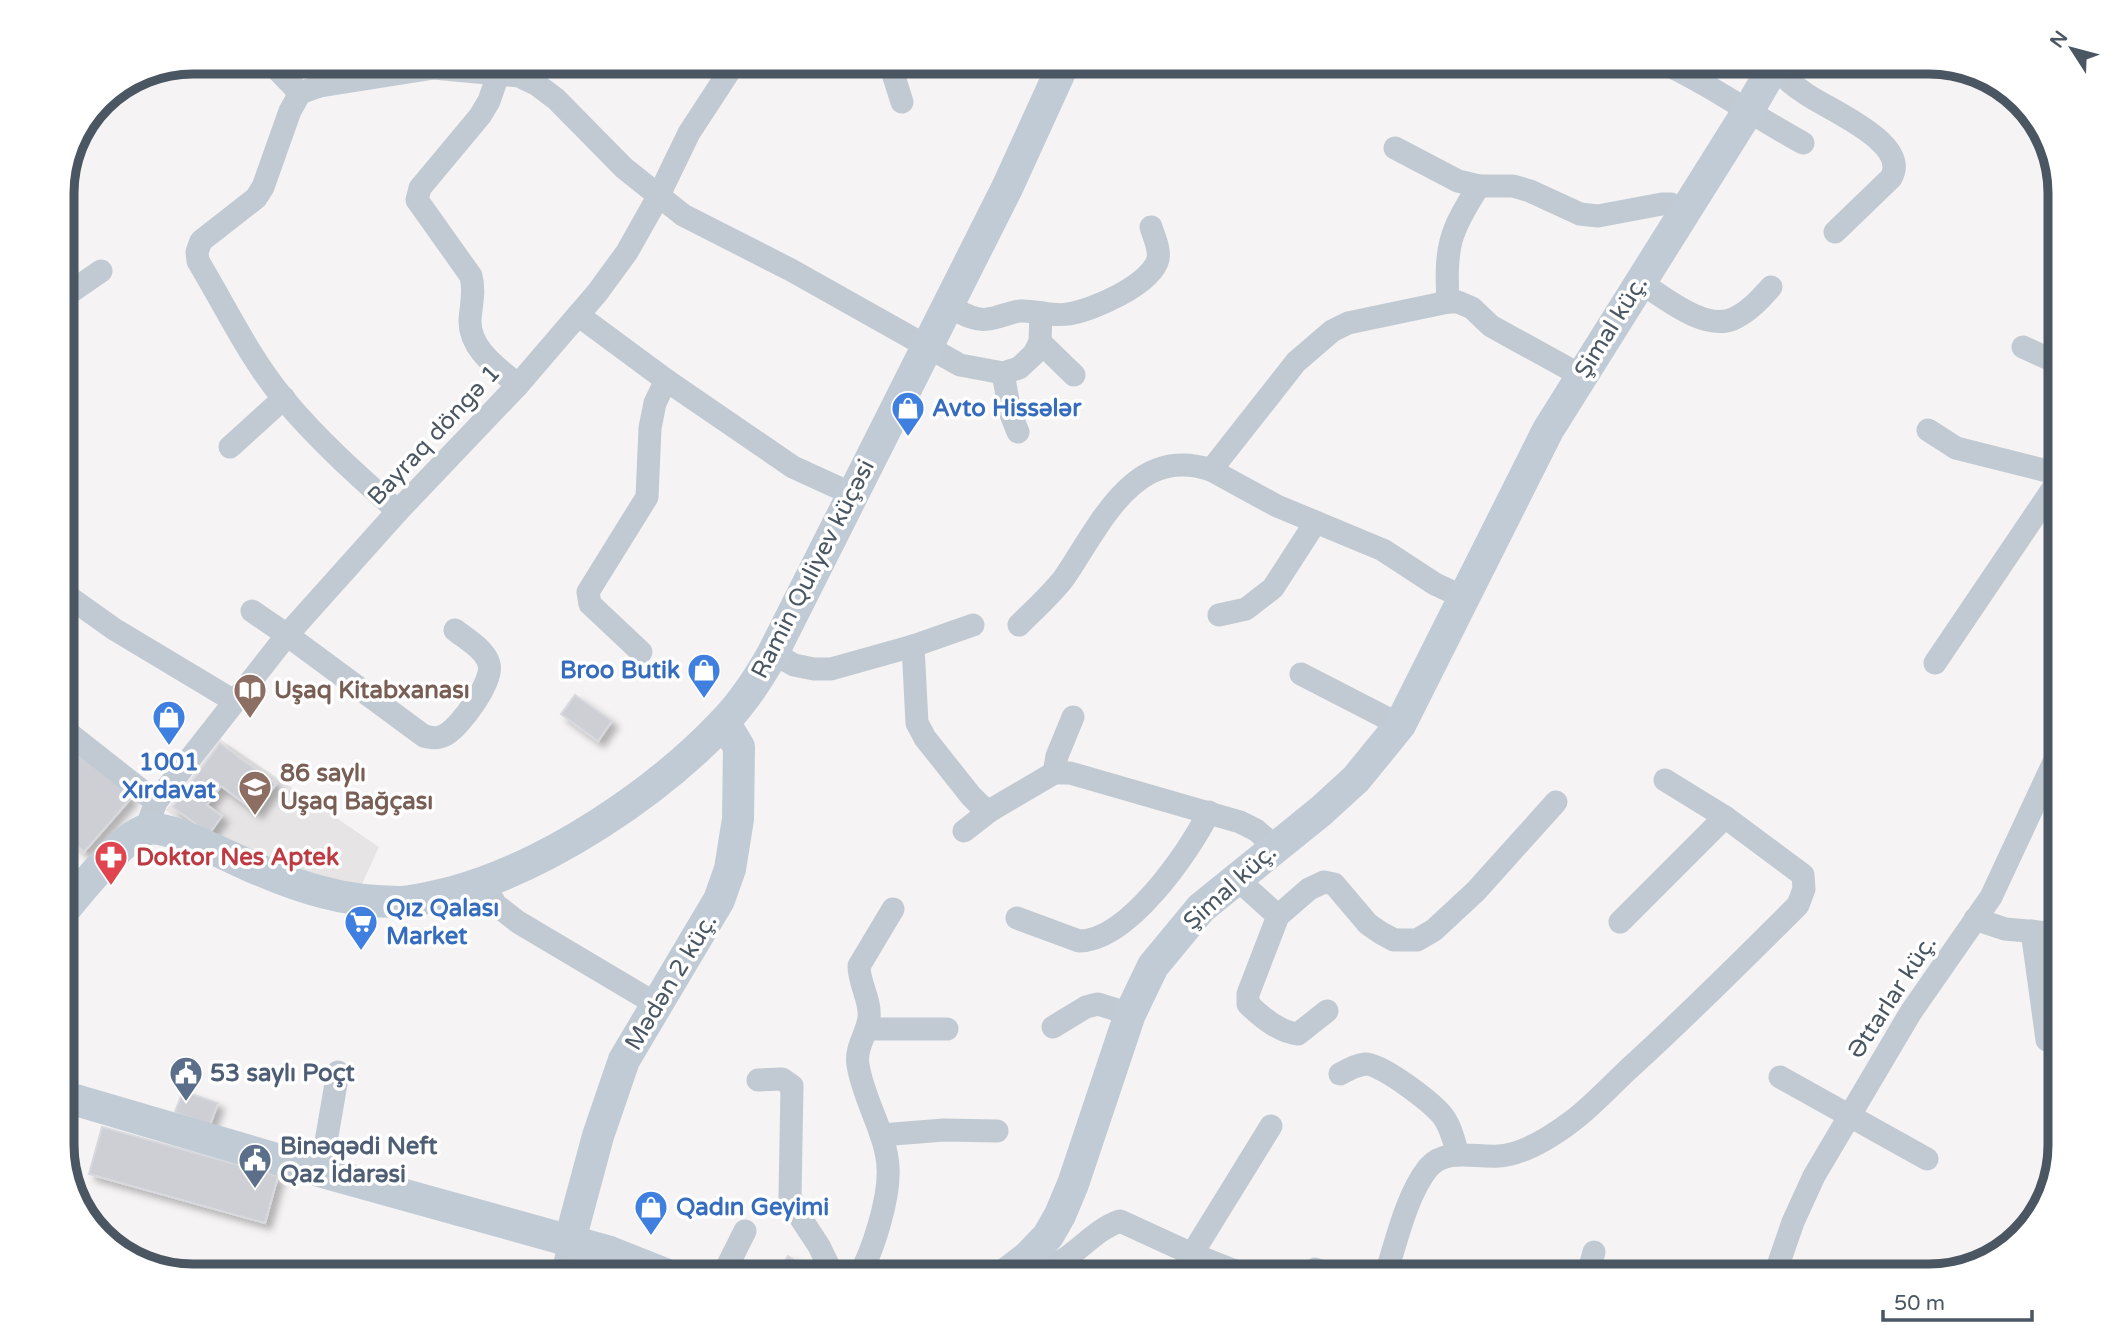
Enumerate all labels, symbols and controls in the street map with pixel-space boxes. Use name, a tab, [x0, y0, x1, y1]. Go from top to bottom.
north arrow	[2037, 14, 2107, 84]
text: N	[2046, 27, 2072, 52]
street label: Şimal küç.	[1568, 271, 1654, 383]
street label: Bayraq döngə 1	[362, 359, 506, 511]
shop icon: Avto Hissələr	[889, 389, 927, 438]
place label: Avto Hissələr	[932, 394, 1082, 423]
street label: Ramin Quliyev küçəsi	[745, 455, 881, 683]
shop icon: Broo Butik	[685, 651, 723, 700]
place label: Broo Butik	[560, 656, 680, 685]
library icon: Uşaq Kitabxanası	[231, 671, 269, 720]
place label: Uşaq Kitabxanası	[274, 676, 470, 705]
shop icon: 1001 Xırdavat	[150, 698, 188, 747]
place label: 1001 Xırdavat	[122, 748, 217, 805]
place label: 86 saylı Uşaq Bağçası	[280, 759, 433, 816]
school or university icon: 86 saylı Uşaq Bağçası	[236, 768, 274, 817]
pharmacy icon: Doktor Nes Aptek	[92, 838, 130, 887]
street label: Şimal küç.	[1178, 838, 1282, 936]
place label: Doktor Nes Aptek	[136, 843, 339, 872]
place label: Qız Qalası Market	[386, 894, 499, 951]
supermarket icon: Qız Qalası Market	[342, 903, 380, 952]
street label: Mədən 2 küç.	[619, 909, 723, 1055]
street label: Əttarlar küç.	[1841, 930, 1943, 1064]
public building icon: 53 saylı Poçt	[167, 1054, 205, 1103]
place label: 53 saylı Poçt	[210, 1059, 355, 1088]
place label: Binəqədi Neft Qaz İdarəsi	[280, 1132, 438, 1189]
public building icon: Binəqədi Neft Qaz İdarəsi	[236, 1141, 274, 1190]
shop icon: Qadın Geyimi	[632, 1188, 670, 1237]
place label: Qadın Geyimi	[676, 1193, 829, 1222]
scale bar	[1883, 1278, 2032, 1322]
text: 50 m	[1894, 1291, 1945, 1316]

